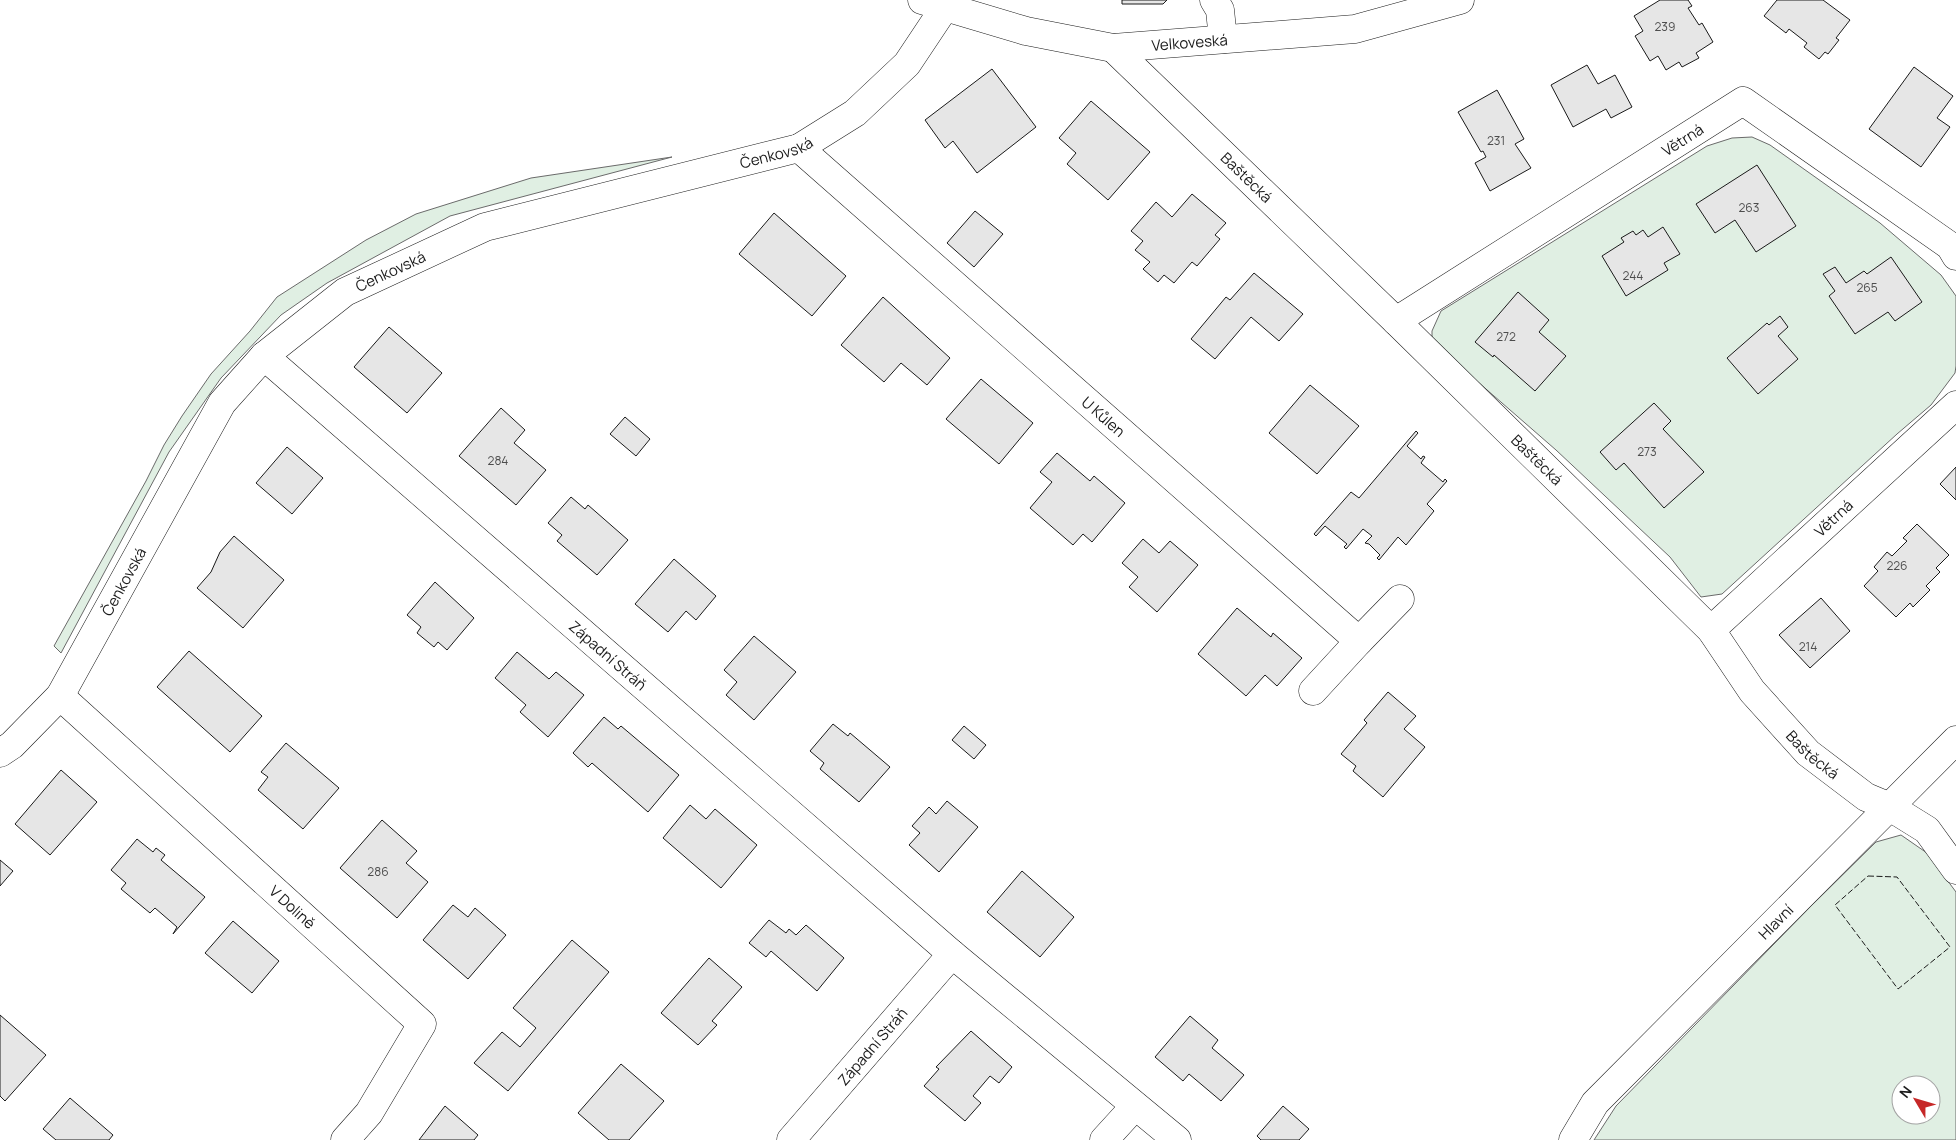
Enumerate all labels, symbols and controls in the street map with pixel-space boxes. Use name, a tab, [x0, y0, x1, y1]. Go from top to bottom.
house number: 239	[1655, 18, 1675, 35]
street label: Velkoveská	[1151, 29, 1228, 55]
street label: Větrná	[1657, 118, 1707, 161]
street label: Čenkovská	[738, 132, 817, 173]
house number: 231	[1487, 132, 1505, 149]
street label: Baštěcká	[1216, 147, 1277, 207]
house number: 263	[1739, 199, 1759, 216]
street label: Čenkovská	[352, 246, 429, 296]
house number: 244	[1623, 267, 1643, 284]
house number: 265	[1856, 279, 1878, 296]
house number: 272	[1496, 328, 1516, 345]
street label: U Kůlen	[1077, 391, 1130, 441]
street label: Baštěcká	[1507, 429, 1568, 490]
house number: 273	[1637, 443, 1657, 460]
house number: 284	[488, 452, 508, 469]
street label: Větrná	[1809, 494, 1857, 541]
street label: Čenkovská	[96, 543, 151, 619]
house number: 226	[1886, 557, 1908, 574]
street label: Západní Stráň	[565, 615, 652, 695]
house number: 214	[1799, 638, 1817, 655]
street label: Baštěcká	[1782, 725, 1844, 784]
house number: 286	[367, 863, 389, 880]
street label: V Dolině	[265, 880, 321, 933]
street label: Hlavní	[1753, 899, 1798, 944]
street label: Západní Stráň	[833, 1003, 912, 1090]
north arrow	[1891, 1075, 1941, 1125]
text: N	[1895, 1082, 1916, 1102]

